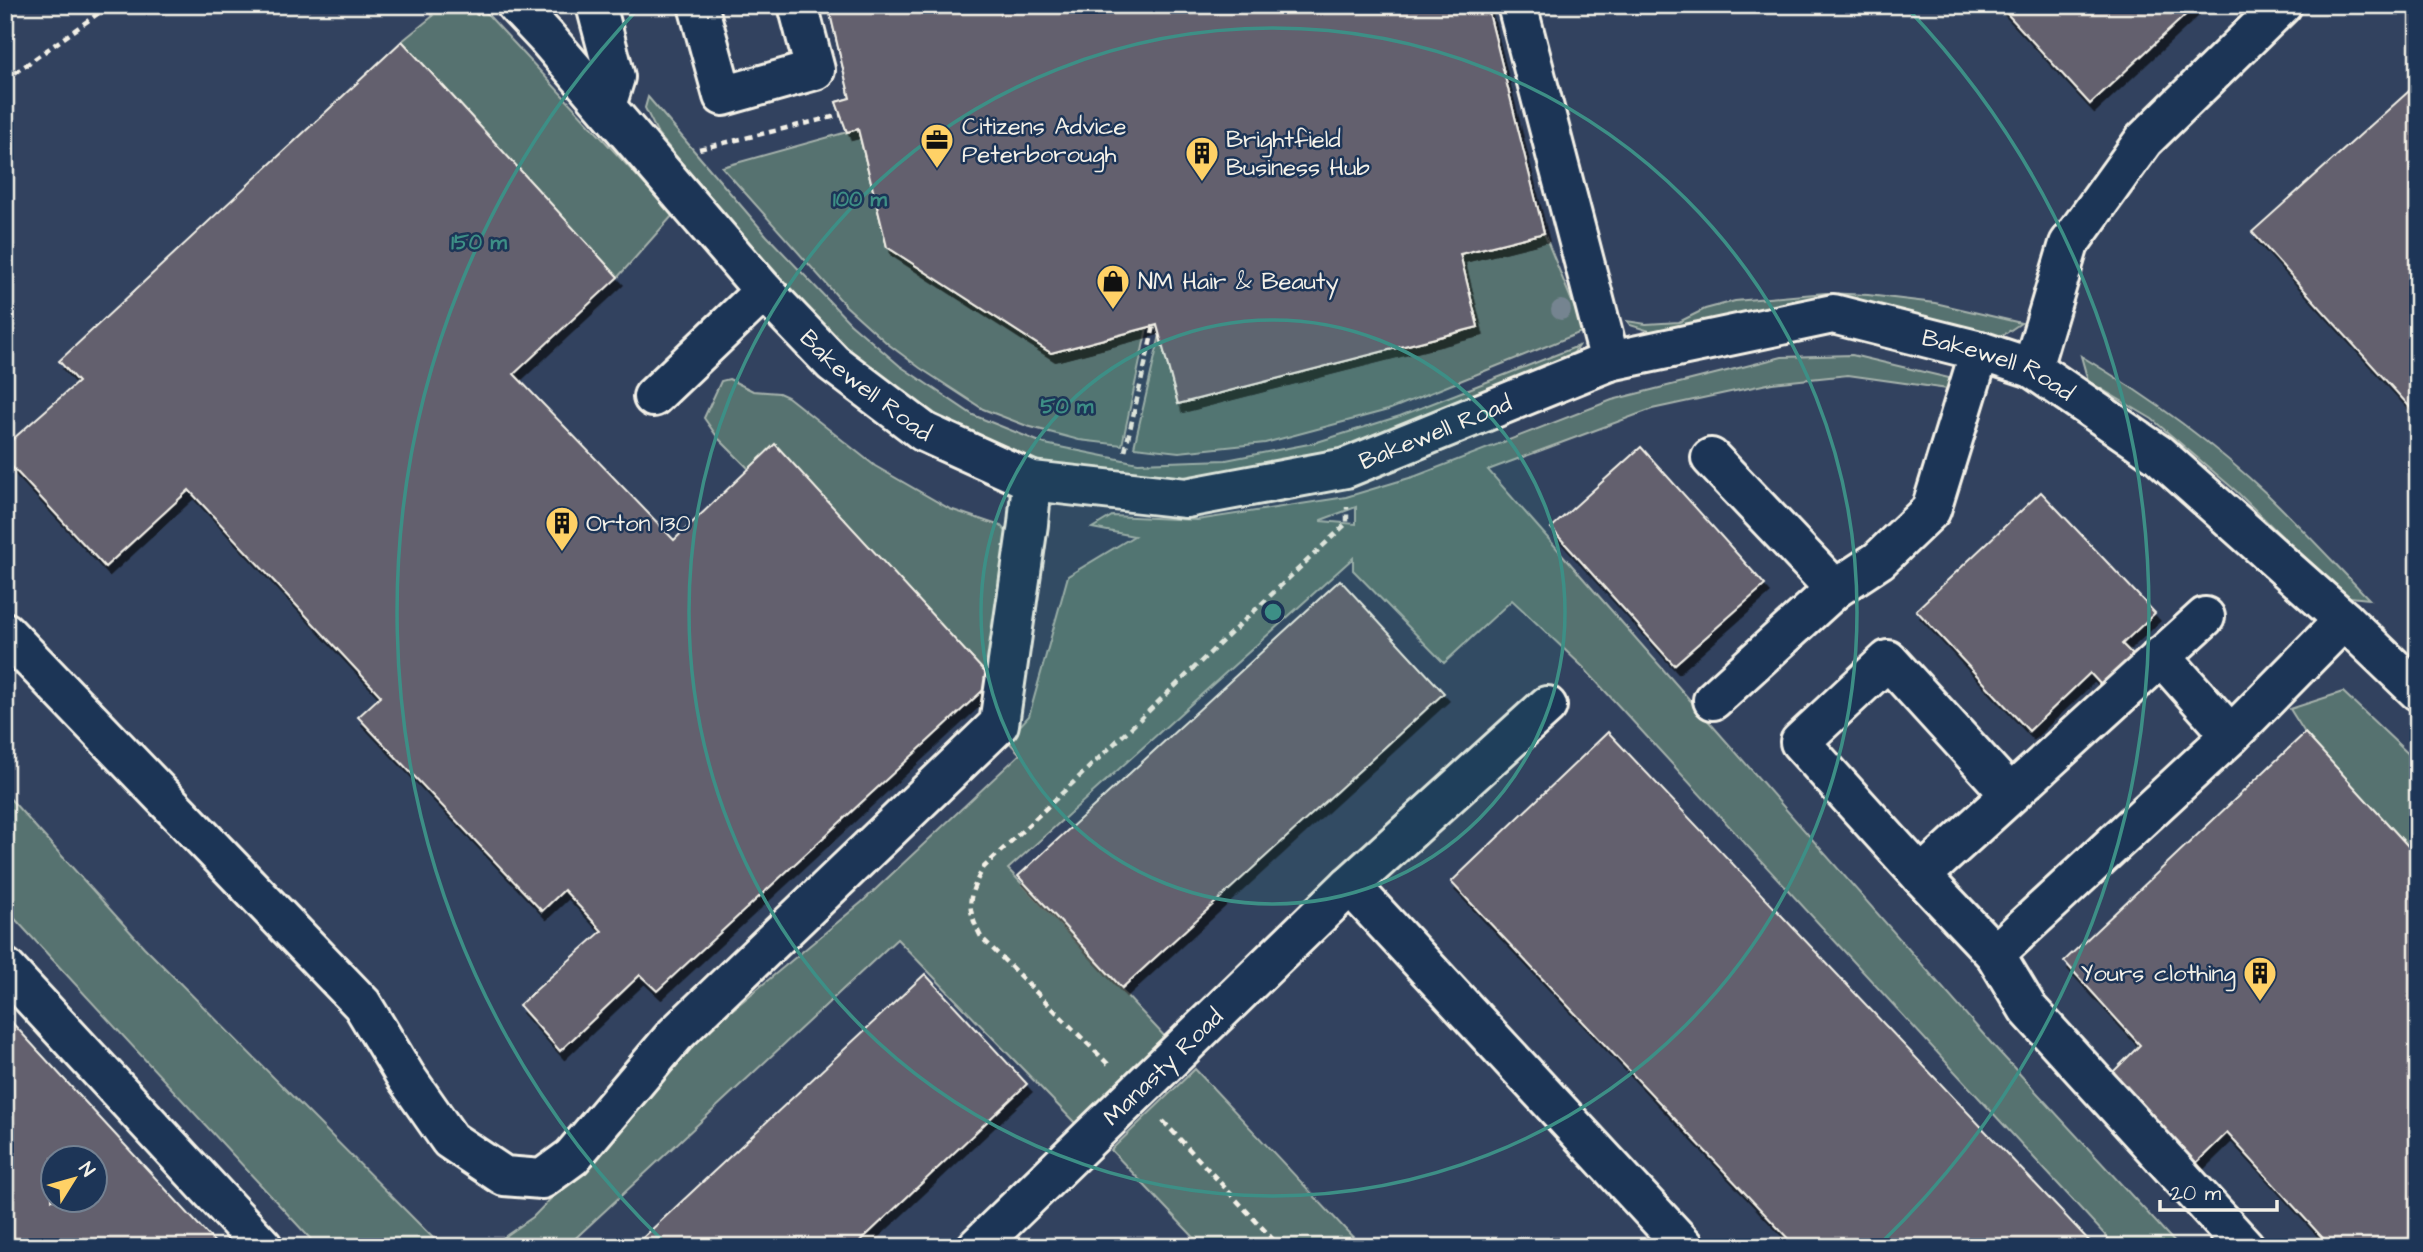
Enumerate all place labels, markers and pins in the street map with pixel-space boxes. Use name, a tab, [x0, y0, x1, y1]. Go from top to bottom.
place label: Citizens Advice Peterborough	[962, 110, 1126, 173]
office icon: Citizens Advice Peterborough	[918, 121, 956, 170]
place label: Brightfield Business Hub	[1226, 123, 1370, 185]
building icon: Brightfield Business Hub	[1183, 134, 1221, 183]
shop icon: NM Hair & Beauty	[1094, 262, 1132, 311]
place label: NM Hair & Beauty	[1138, 265, 1339, 300]
building icon: Orton 130	[543, 504, 581, 553]
place label: Orton 130	[586, 507, 691, 541]
centre of rings	[1261, 600, 1285, 624]
building icon: Yours clothing	[2241, 954, 2279, 1003]
place label: Yours clothing	[2081, 957, 2236, 992]

